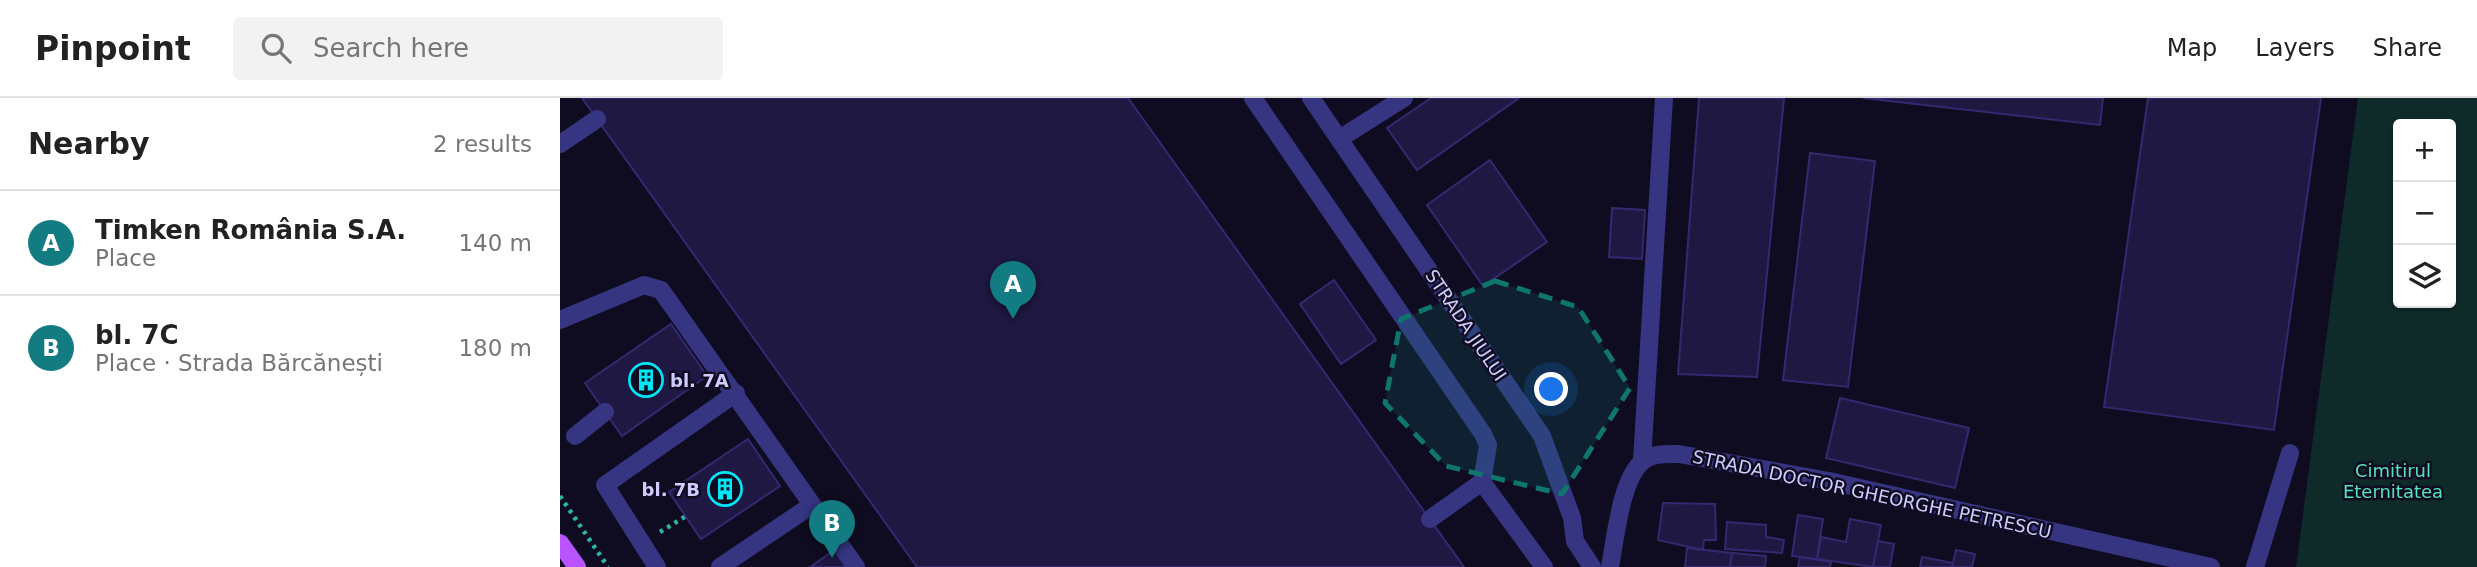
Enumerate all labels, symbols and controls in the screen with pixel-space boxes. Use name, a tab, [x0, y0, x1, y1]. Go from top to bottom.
search box	[233, 17, 723, 80]
text: Pinpoint	[35, 29, 191, 68]
icon: search	[257, 29, 295, 67]
text: Search here	[313, 33, 469, 63]
text: Map	[2167, 34, 2217, 62]
text: Layers	[2255, 34, 2335, 62]
text: Share	[2373, 34, 2442, 62]
map controls	[2393, 119, 2456, 308]
button: +	[2393, 119, 2456, 182]
text: Nearby	[28, 126, 150, 161]
text: 2 results	[433, 131, 532, 157]
button: −	[2393, 182, 2456, 245]
text: Timken România S.A.	[95, 215, 406, 245]
text: A	[42, 230, 60, 256]
text: 140 m	[458, 230, 532, 256]
text: Place	[95, 245, 156, 271]
button: layers	[2393, 245, 2456, 308]
pin: A	[990, 261, 1036, 319]
street label: STRADA JIULUI	[1421, 265, 1511, 385]
text: bl. 7C	[95, 320, 179, 350]
text: B	[42, 335, 60, 361]
text: 180 m	[458, 335, 532, 361]
text: Place · Strada Bărcănești	[95, 350, 383, 376]
building icon: bl. 7A	[627, 361, 665, 399]
place label: bl. 7A	[670, 370, 729, 391]
your location	[1534, 372, 1568, 406]
street label: STRADA DOCTOR GHEORGHE PETRESCU	[1691, 446, 2053, 542]
park label: Cimitirul Eternitatea	[2343, 460, 2443, 502]
building icon: bl. 7B	[706, 470, 744, 508]
place label: bl. 7B	[642, 479, 700, 500]
pin: B	[809, 500, 855, 558]

